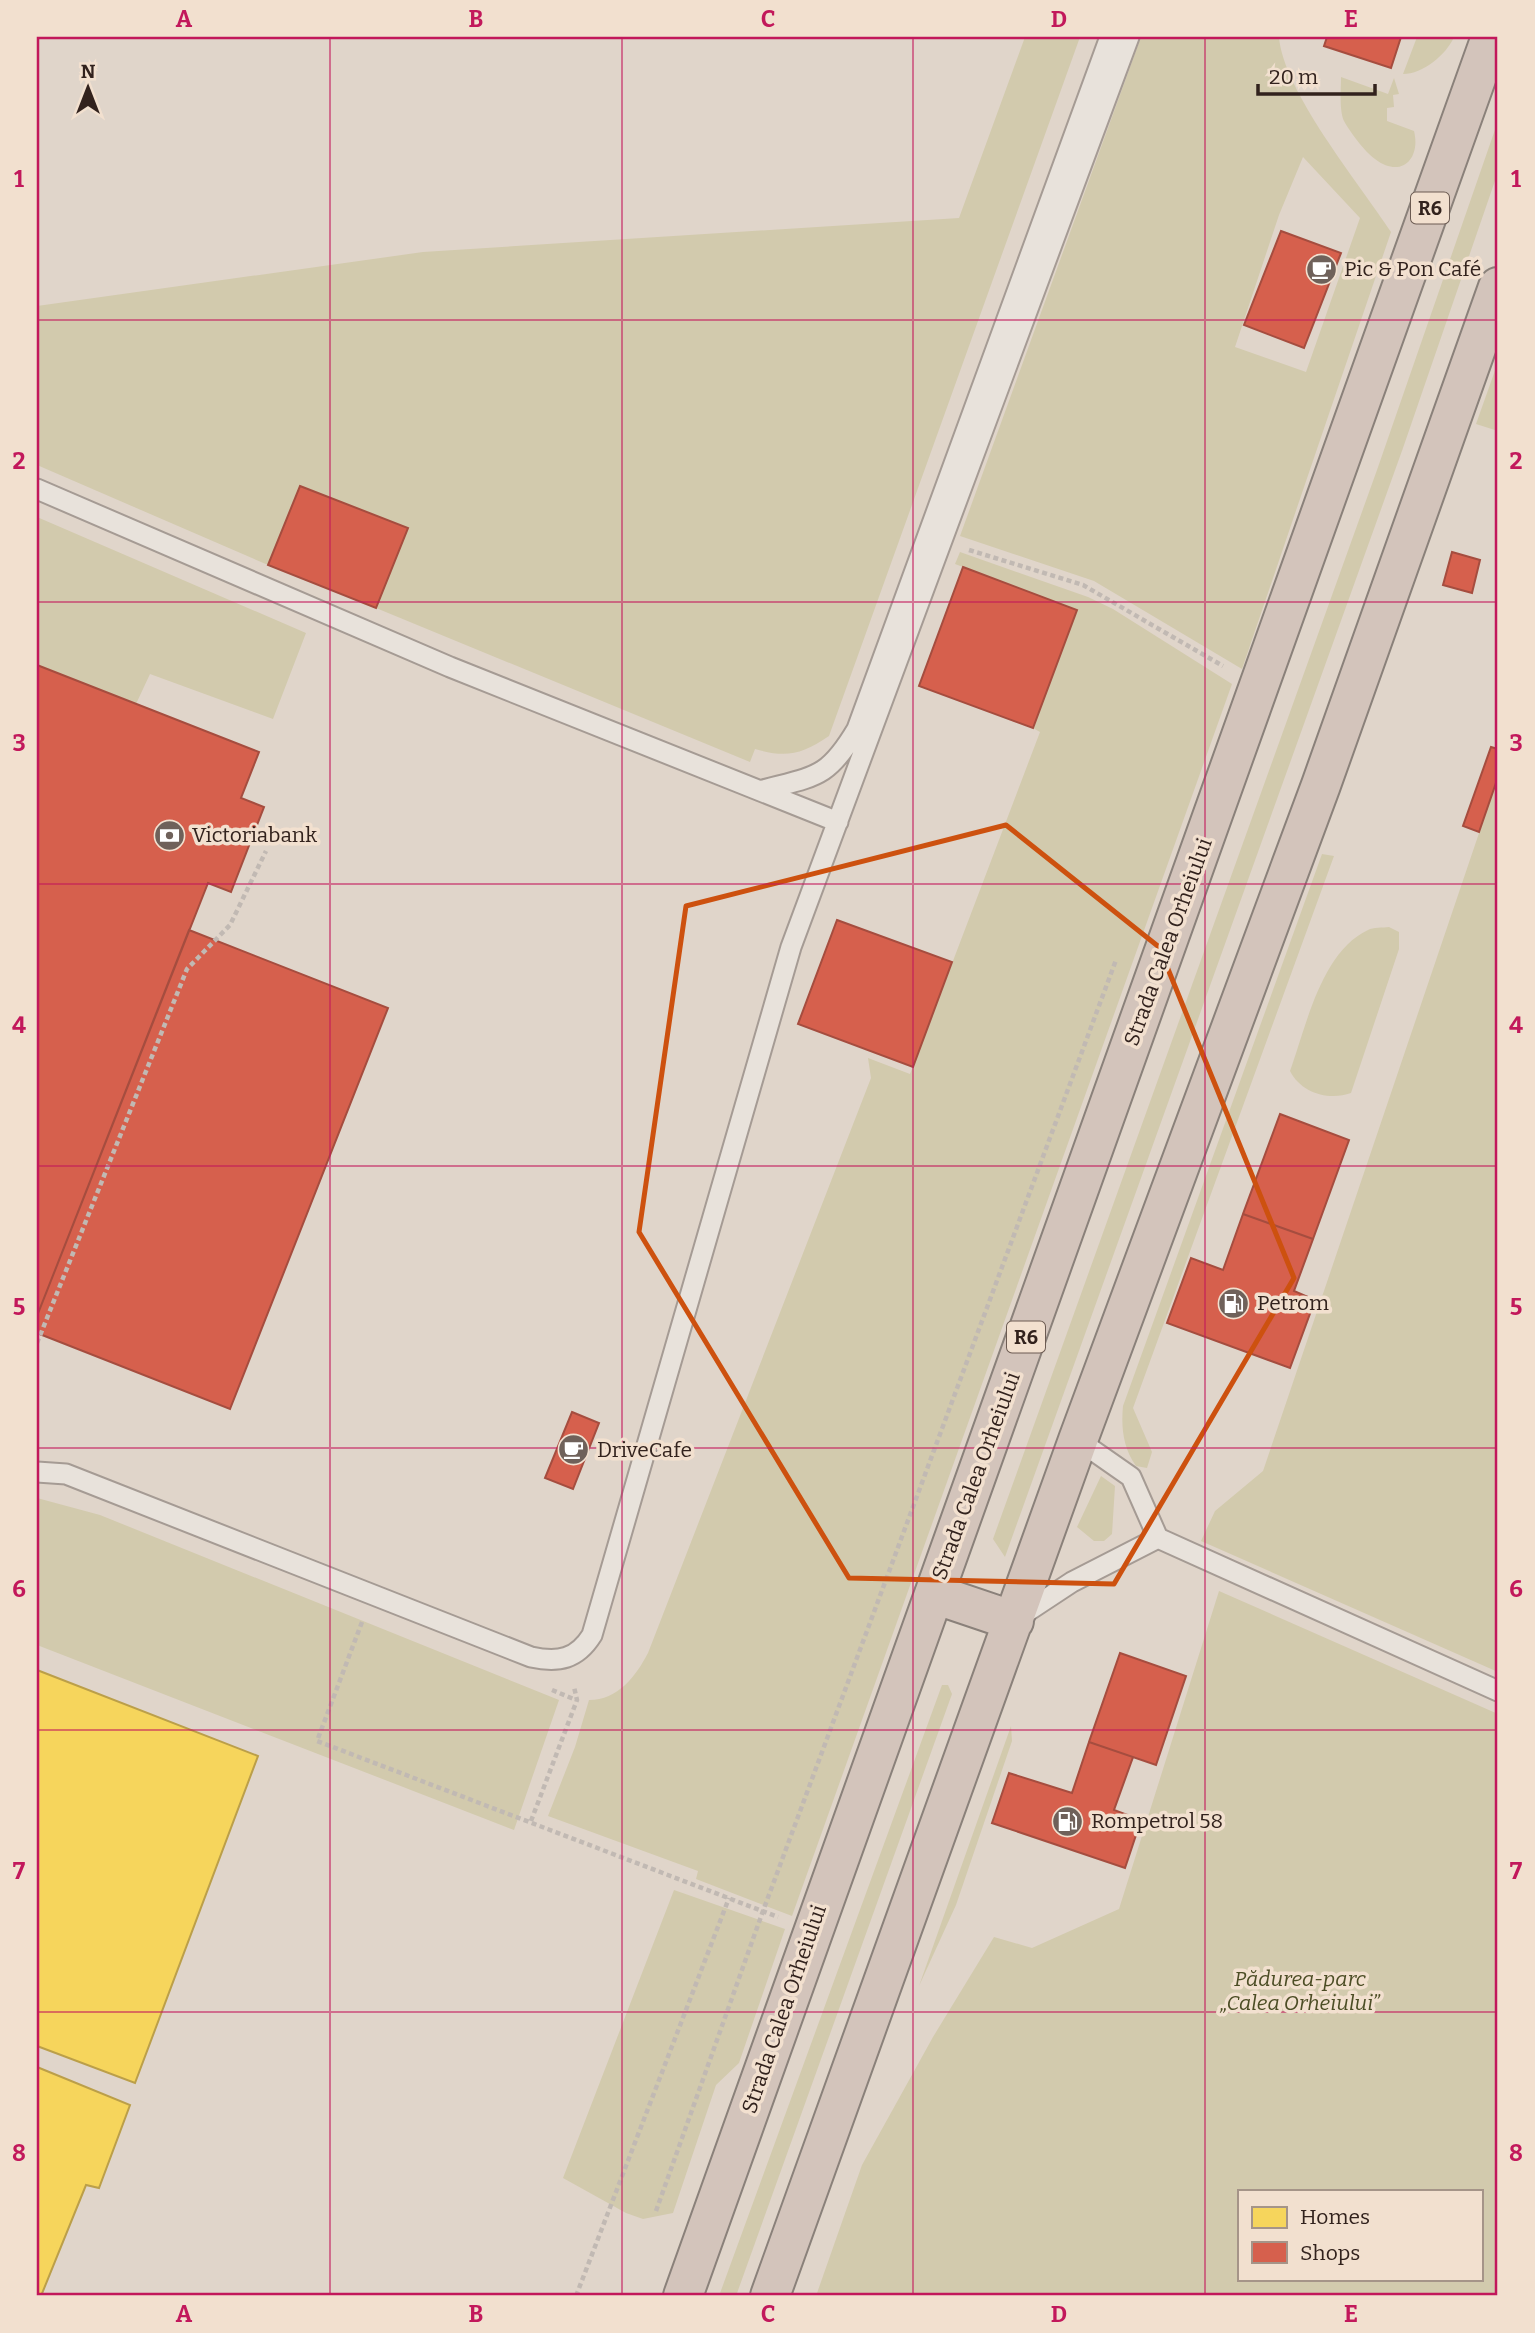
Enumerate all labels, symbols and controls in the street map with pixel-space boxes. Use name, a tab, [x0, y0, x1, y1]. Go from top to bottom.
text: A	[176, 5, 193, 33]
text: B	[469, 5, 483, 33]
text: C	[761, 5, 775, 33]
text: D	[1051, 5, 1067, 33]
text: E	[1344, 5, 1358, 33]
north arrow	[52, 52, 122, 122]
scale bar	[1258, 52, 1376, 96]
text: N	[81, 60, 96, 83]
text: 20 m	[1269, 64, 1318, 90]
text: 1	[14, 165, 24, 193]
text: 1	[1511, 165, 1521, 193]
road number: R6	[1411, 192, 1449, 224]
cafe icon: Pic & Pon Café	[1304, 252, 1338, 286]
place label: Pic & Pon Café	[1344, 256, 1481, 282]
text: 2	[13, 447, 26, 475]
text: 2	[1510, 447, 1523, 475]
text: 3	[12, 729, 26, 757]
text: 3	[1509, 729, 1523, 757]
bank icon: Victoriabank	[152, 818, 186, 852]
place label: Victoriabank	[192, 822, 317, 848]
street label: Strada Calea Orheiului	[1118, 835, 1218, 1049]
text: 4	[12, 1011, 26, 1039]
text: 4	[1509, 1011, 1523, 1039]
fuel station icon: Petrom	[1217, 1286, 1251, 1320]
place label: Petrom	[1257, 1290, 1329, 1316]
text: 5	[13, 1293, 25, 1321]
text: 5	[1510, 1293, 1522, 1321]
road number: R6	[1007, 1322, 1045, 1352]
street label: Strada Calea Orheiului	[926, 1369, 1026, 1583]
cafe icon: DriveCafe	[557, 1433, 591, 1467]
place label: DriveCafe	[597, 1437, 692, 1463]
text: 6	[12, 1575, 26, 1603]
text: 6	[1509, 1575, 1523, 1603]
fuel station icon: Rompetrol 58	[1051, 1804, 1085, 1838]
place label: Rompetrol 58	[1091, 1808, 1223, 1834]
text: 7	[13, 1857, 26, 1885]
text: 7	[1510, 1857, 1523, 1885]
street label: Strada Calea Orheiului	[736, 1901, 832, 2117]
park label: Pădurea-parc „Calea Orheiului”	[1219, 1966, 1381, 2016]
text: 8	[12, 2139, 26, 2167]
text: 8	[1509, 2139, 1523, 2167]
legend	[1238, 2190, 1482, 2280]
text: Homes	[1300, 2204, 1370, 2230]
text: Shops	[1300, 2240, 1360, 2266]
text: A	[176, 2300, 193, 2328]
text: B	[469, 2300, 483, 2328]
text: C	[761, 2300, 775, 2328]
text: D	[1051, 2300, 1067, 2328]
text: E	[1344, 2300, 1358, 2328]

